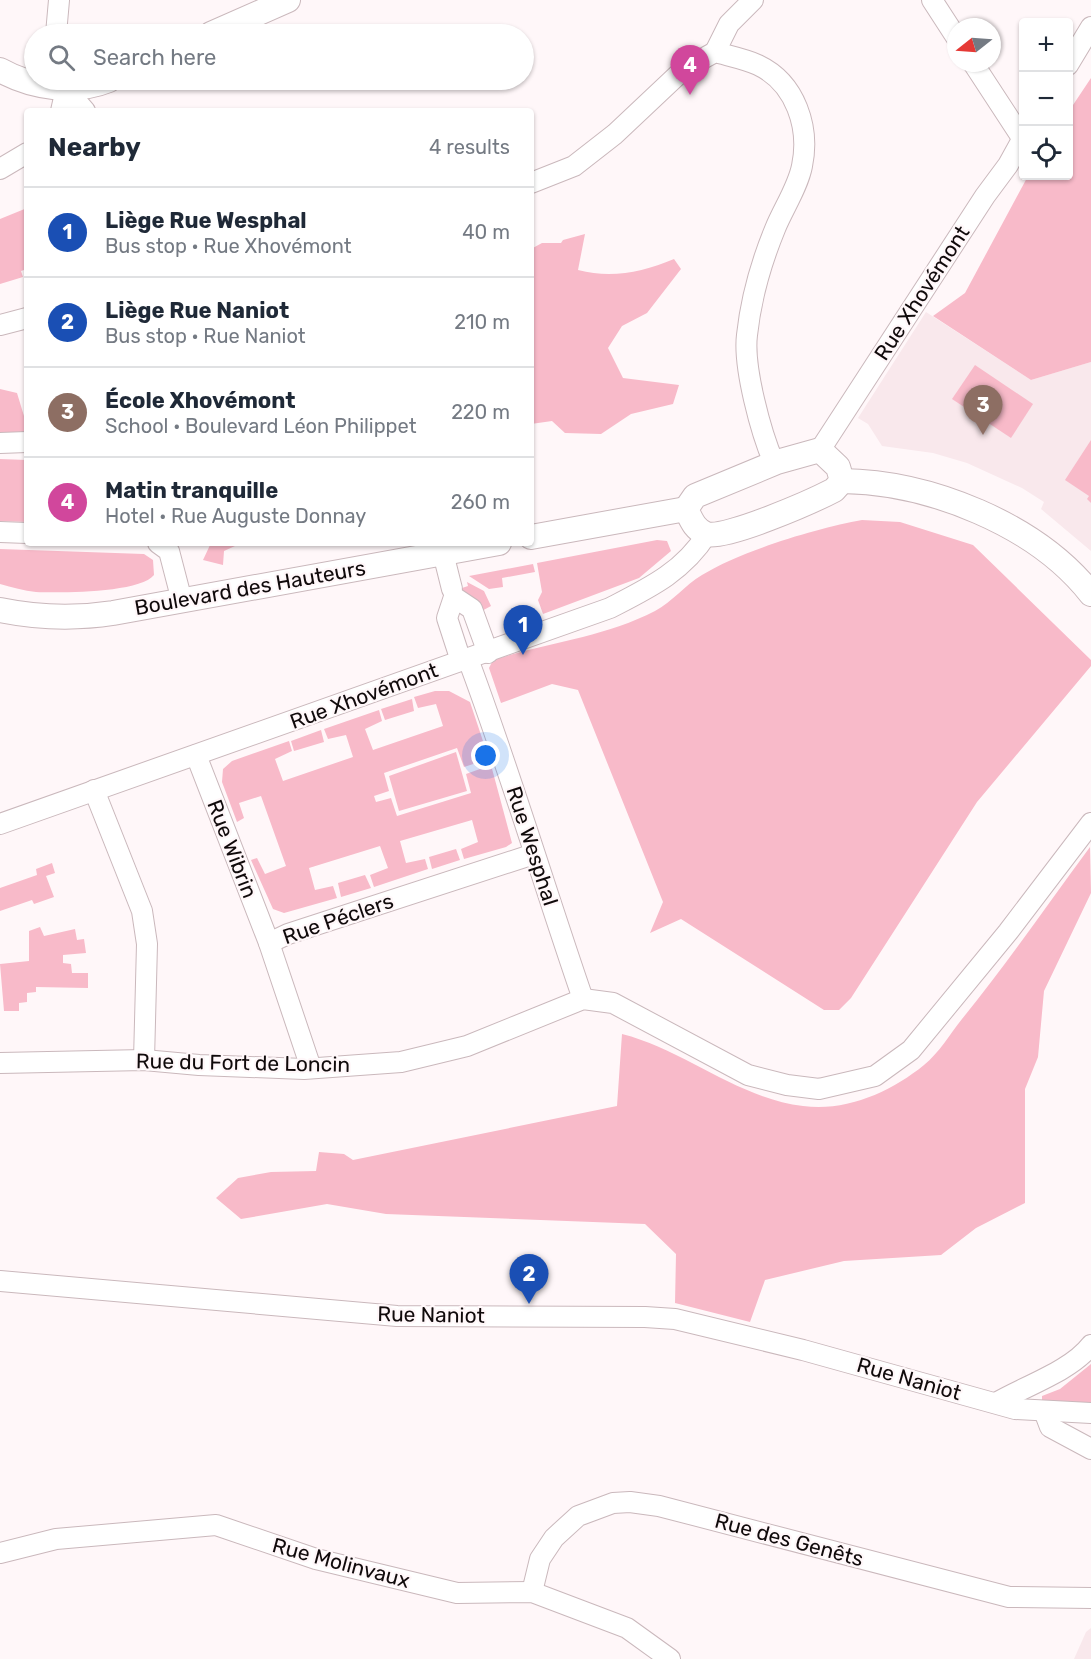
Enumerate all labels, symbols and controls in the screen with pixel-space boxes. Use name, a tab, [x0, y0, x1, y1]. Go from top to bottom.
north arrow	[947, 18, 1001, 72]
map controls	[1019, 18, 1073, 180]
button: +	[1019, 18, 1073, 72]
search box	[24, 24, 534, 90]
icon: search	[45, 41, 78, 74]
text: Search here	[93, 44, 216, 71]
pin: 4	[670, 46, 710, 95]
button: −	[1019, 72, 1073, 126]
button: locate	[1019, 126, 1073, 180]
text: Nearby	[48, 132, 141, 163]
text: 4 results	[429, 135, 510, 159]
text: Liège Rue Wesphal	[105, 207, 307, 234]
text: 1	[63, 220, 72, 244]
text: 40 m	[462, 220, 510, 244]
street label: Rue Xhovémont	[869, 221, 974, 365]
text: Bus stop · Rue Xhovémont	[105, 234, 351, 258]
text: Liège Rue Naniot	[105, 297, 289, 324]
text: 2	[61, 310, 74, 334]
text: 210 m	[454, 310, 510, 334]
text: Bus stop · Rue Naniot	[105, 324, 306, 348]
pin: 3	[964, 386, 1002, 435]
text: École Xhovémont	[105, 387, 296, 414]
text: 3	[61, 400, 74, 424]
text: 220 m	[451, 400, 510, 424]
text: School · Boulevard Léon Philippet	[105, 414, 416, 438]
text: Matin tranquille	[105, 477, 278, 504]
text: 4	[61, 490, 74, 514]
text: 260 m	[451, 490, 510, 514]
text: Hotel · Rue Auguste Donnay	[105, 504, 366, 528]
street label: Boulevard des Hauteurs	[132, 555, 367, 620]
pin: 1	[504, 606, 542, 655]
street label: Rue Xhovémont	[286, 657, 441, 734]
your location	[471, 741, 500, 770]
street label: Rue Wesphal	[501, 783, 563, 909]
street label: Rue Wibrin	[202, 796, 263, 901]
street label: Rue Péclers	[279, 888, 397, 949]
street label: Rue du Fort de Loncin	[136, 1048, 350, 1077]
pin: 2	[510, 1254, 548, 1304]
street label: Rue Naniot	[377, 1301, 485, 1328]
street label: Rue Naniot	[854, 1352, 964, 1405]
street label: Rue des Genêts	[712, 1508, 866, 1571]
street label: Rue Molinvaux	[270, 1532, 413, 1593]

